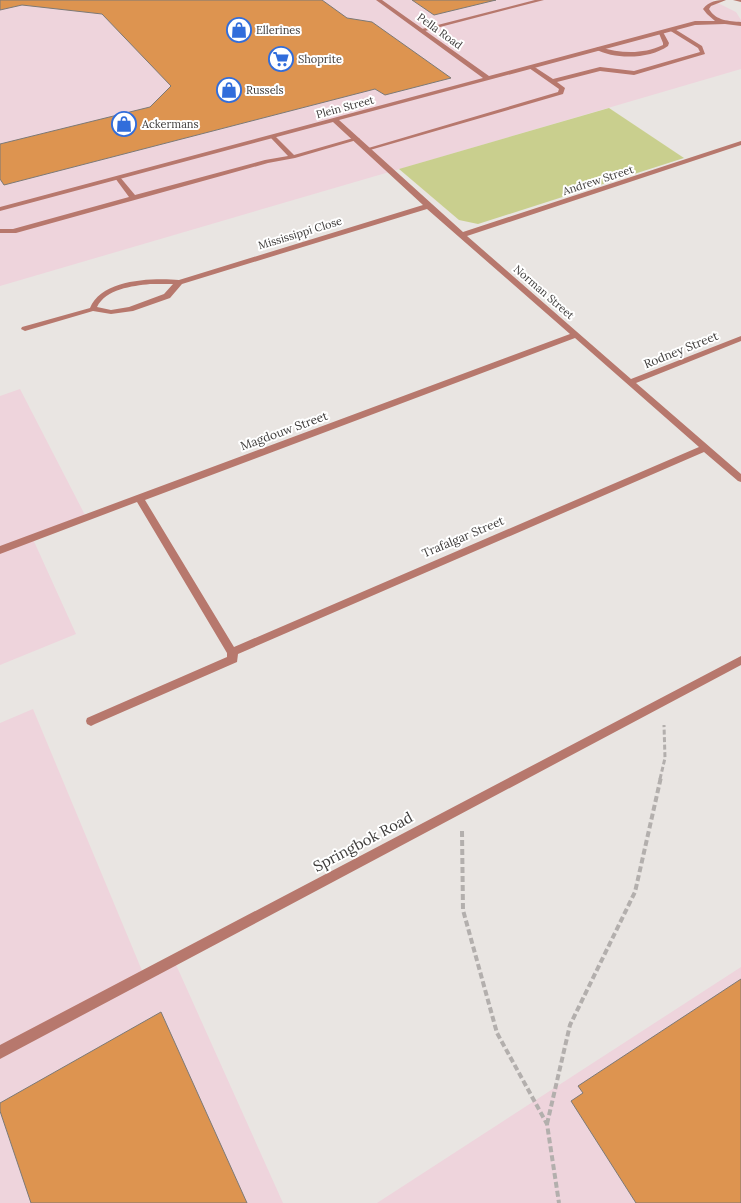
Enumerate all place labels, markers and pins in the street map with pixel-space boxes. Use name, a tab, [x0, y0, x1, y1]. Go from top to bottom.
shop icon: Ellerines	[226, 17, 252, 43]
place label: Ellerines	[256, 23, 300, 37]
supermarket icon: Shoprite	[268, 46, 294, 72]
place label: Shoprite	[298, 52, 342, 66]
shop icon: Russels	[216, 77, 242, 103]
place label: Russels	[246, 83, 284, 97]
shop icon: Ackermans	[111, 111, 137, 137]
place label: Ackermans	[141, 117, 199, 131]

